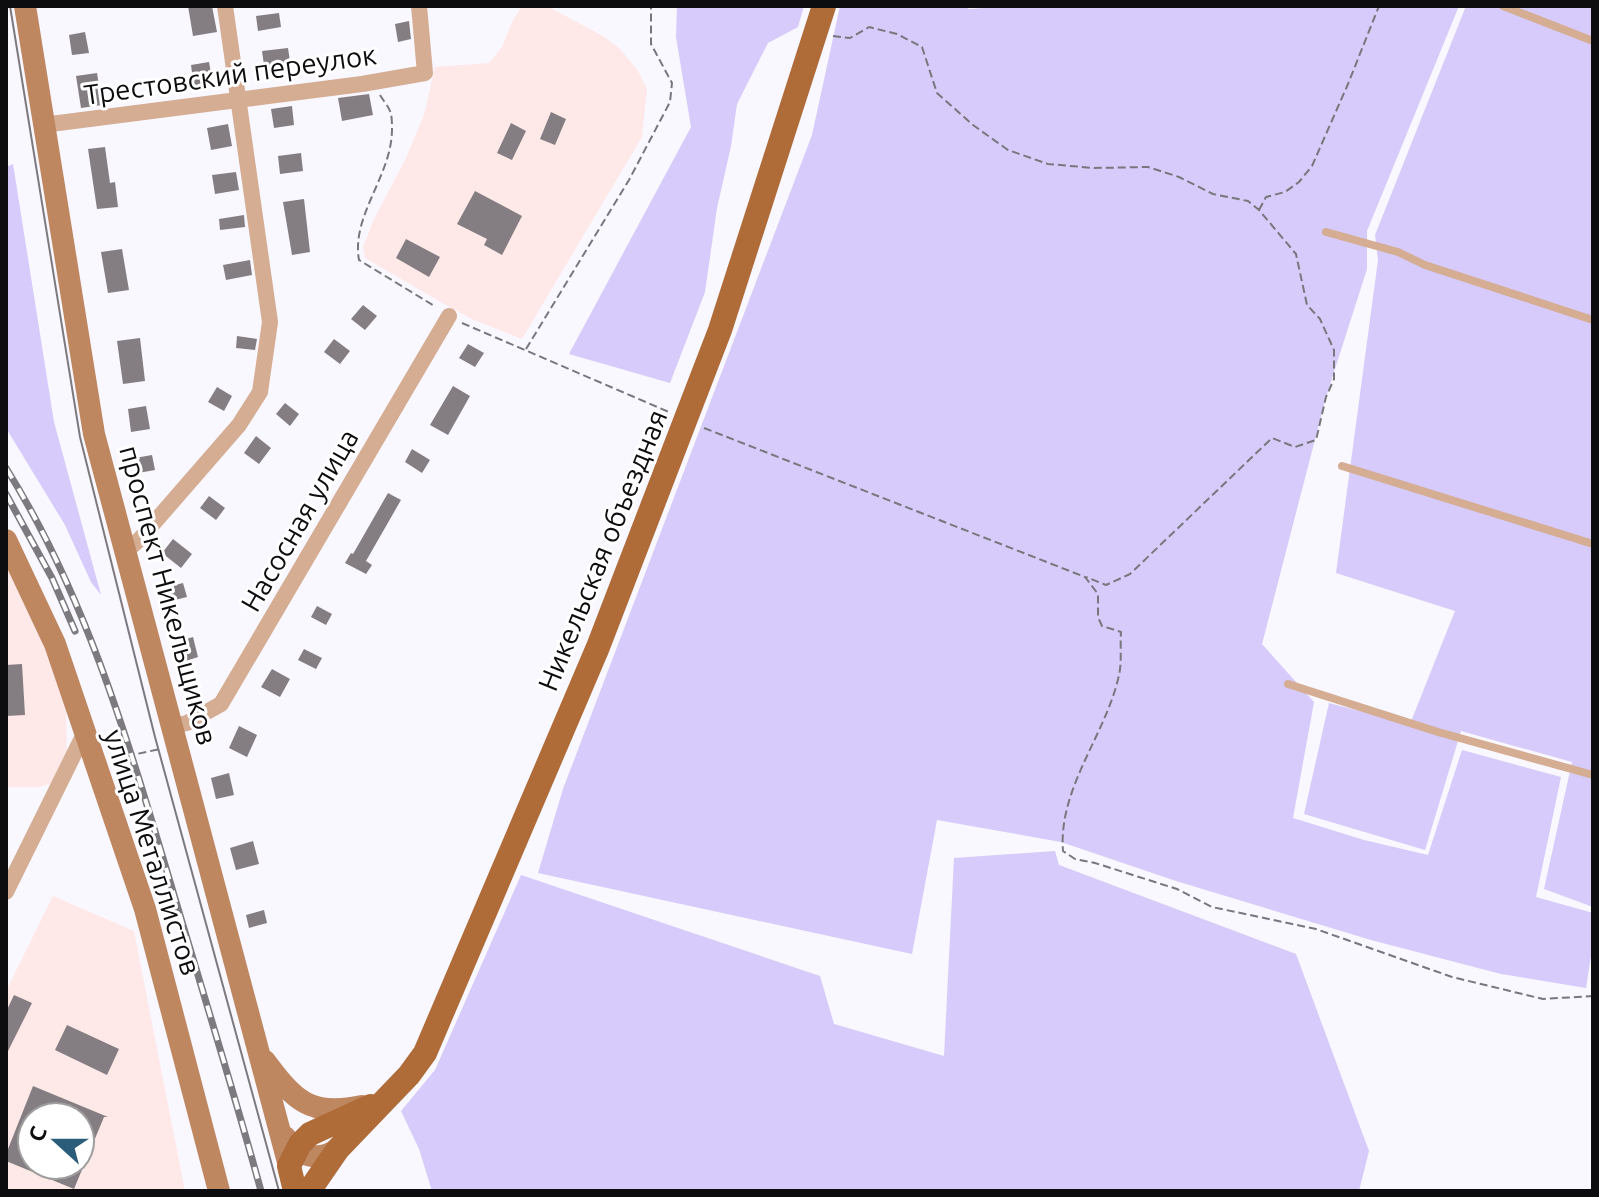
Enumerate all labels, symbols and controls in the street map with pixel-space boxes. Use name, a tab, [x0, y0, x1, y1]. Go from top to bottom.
street label: Трестовский переулок	[82, 38, 378, 110]
street label: Никельская объездная	[531, 405, 673, 695]
street label: Насосная улица	[234, 423, 364, 617]
street label: проспект Никельщиков	[114, 442, 224, 748]
street label: улица Металлистов	[99, 725, 207, 979]
north arrow	[16, 1101, 96, 1181]
text: С	[23, 1123, 51, 1145]

